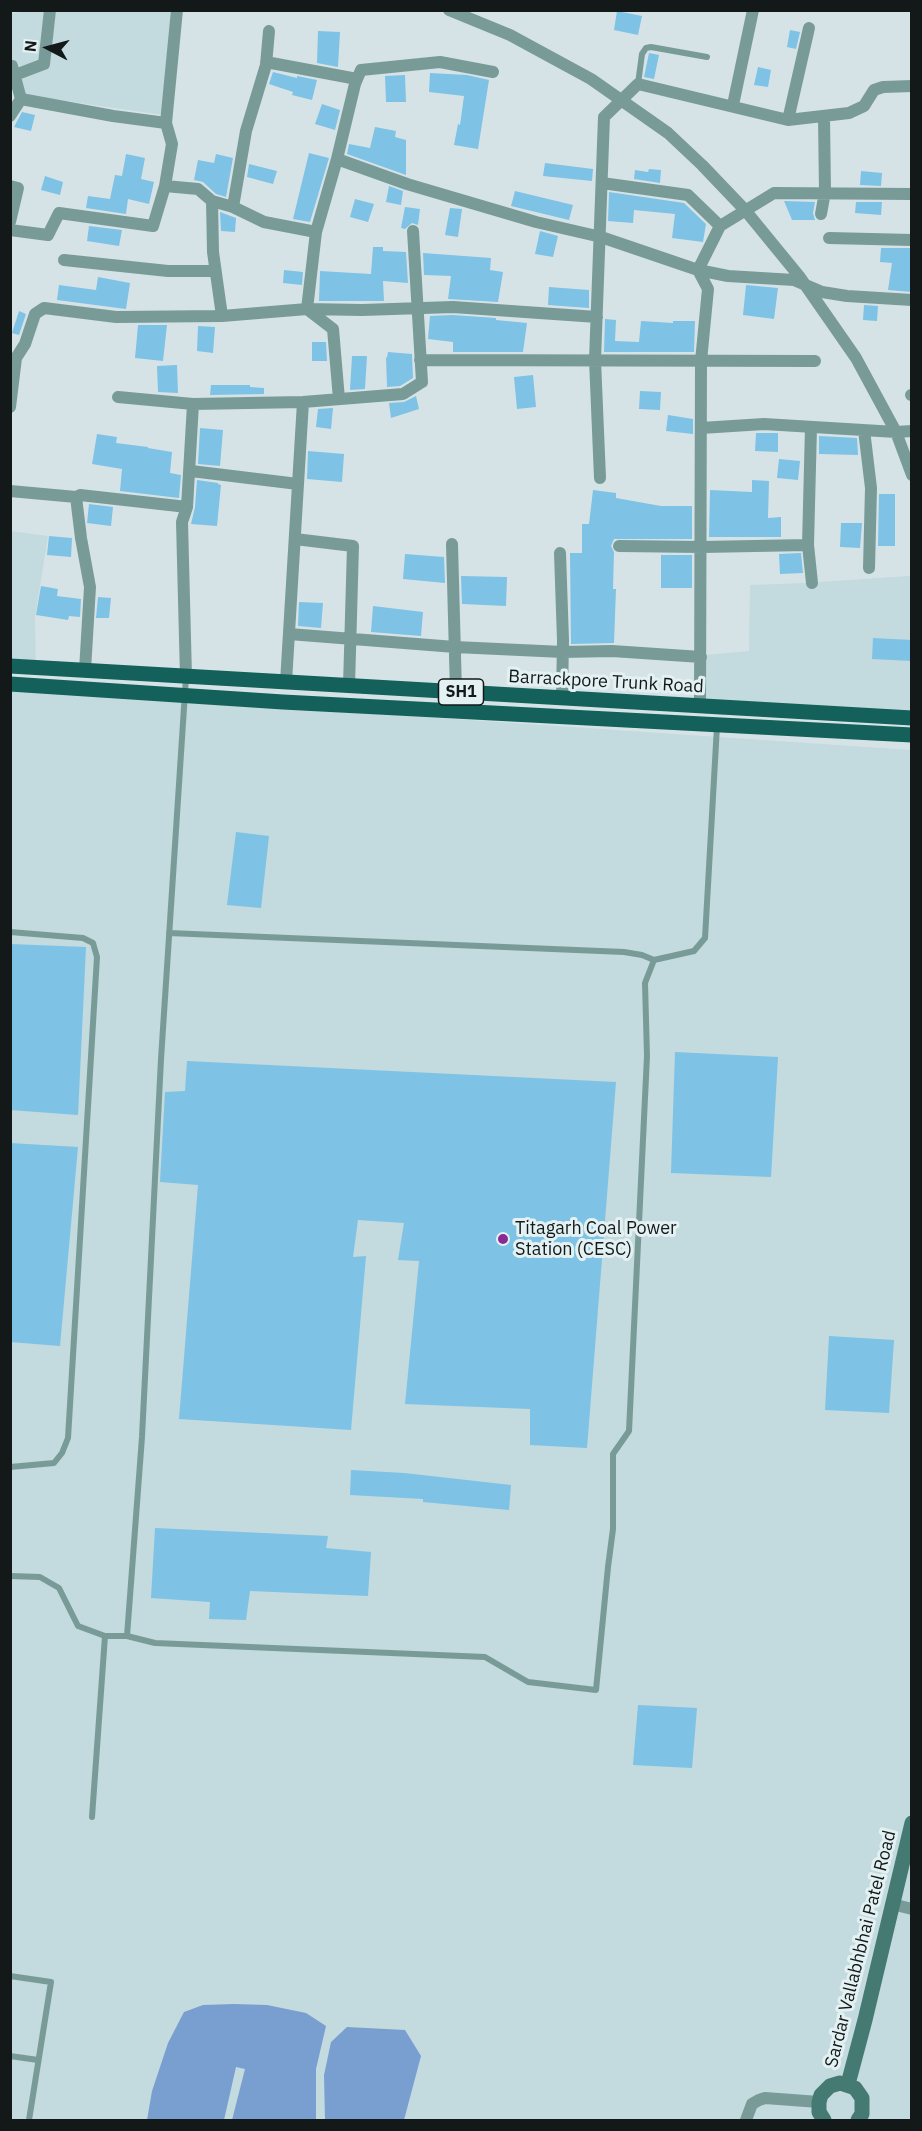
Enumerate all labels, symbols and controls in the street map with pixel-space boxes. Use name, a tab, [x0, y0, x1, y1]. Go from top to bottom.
north arrow	[18, 18, 78, 78]
text: N	[20, 39, 41, 53]
street label: Barrackpore Trunk Road	[508, 666, 704, 698]
road number: SH1	[438, 679, 484, 705]
place label: Titagarh Coal Power Station (CESC)	[515, 1218, 677, 1260]
marker: Titagarh Coal Power Station (CESC)	[496, 1232, 510, 1246]
street label: Sardar Vallabhbhai Patel Road	[821, 1828, 901, 2070]

